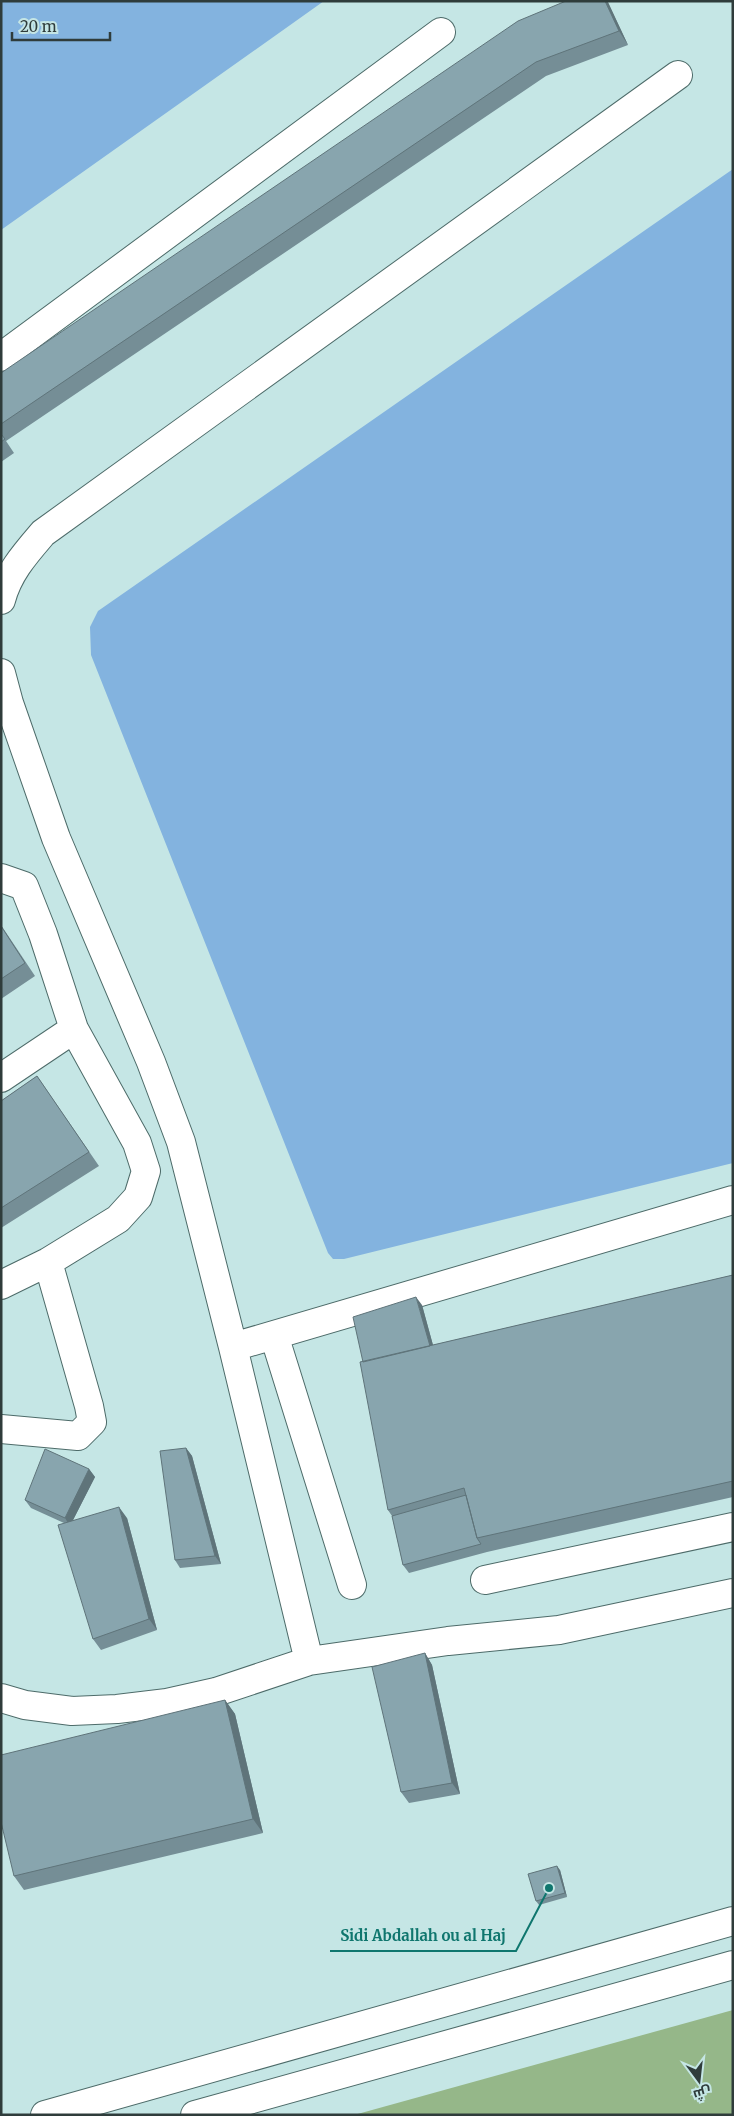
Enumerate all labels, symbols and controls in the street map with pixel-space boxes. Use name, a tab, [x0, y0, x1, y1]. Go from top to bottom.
scale bar	[12, 10, 110, 42]
text: 20 m	[20, 17, 57, 36]
callout: Sidi Abdallah ou al Haj	[330, 1921, 516, 1951]
text: Sidi Abdallah ou al Haj	[340, 1926, 506, 1945]
north arrow	[674, 2056, 724, 2106]
text: ش	[691, 2083, 713, 2105]

